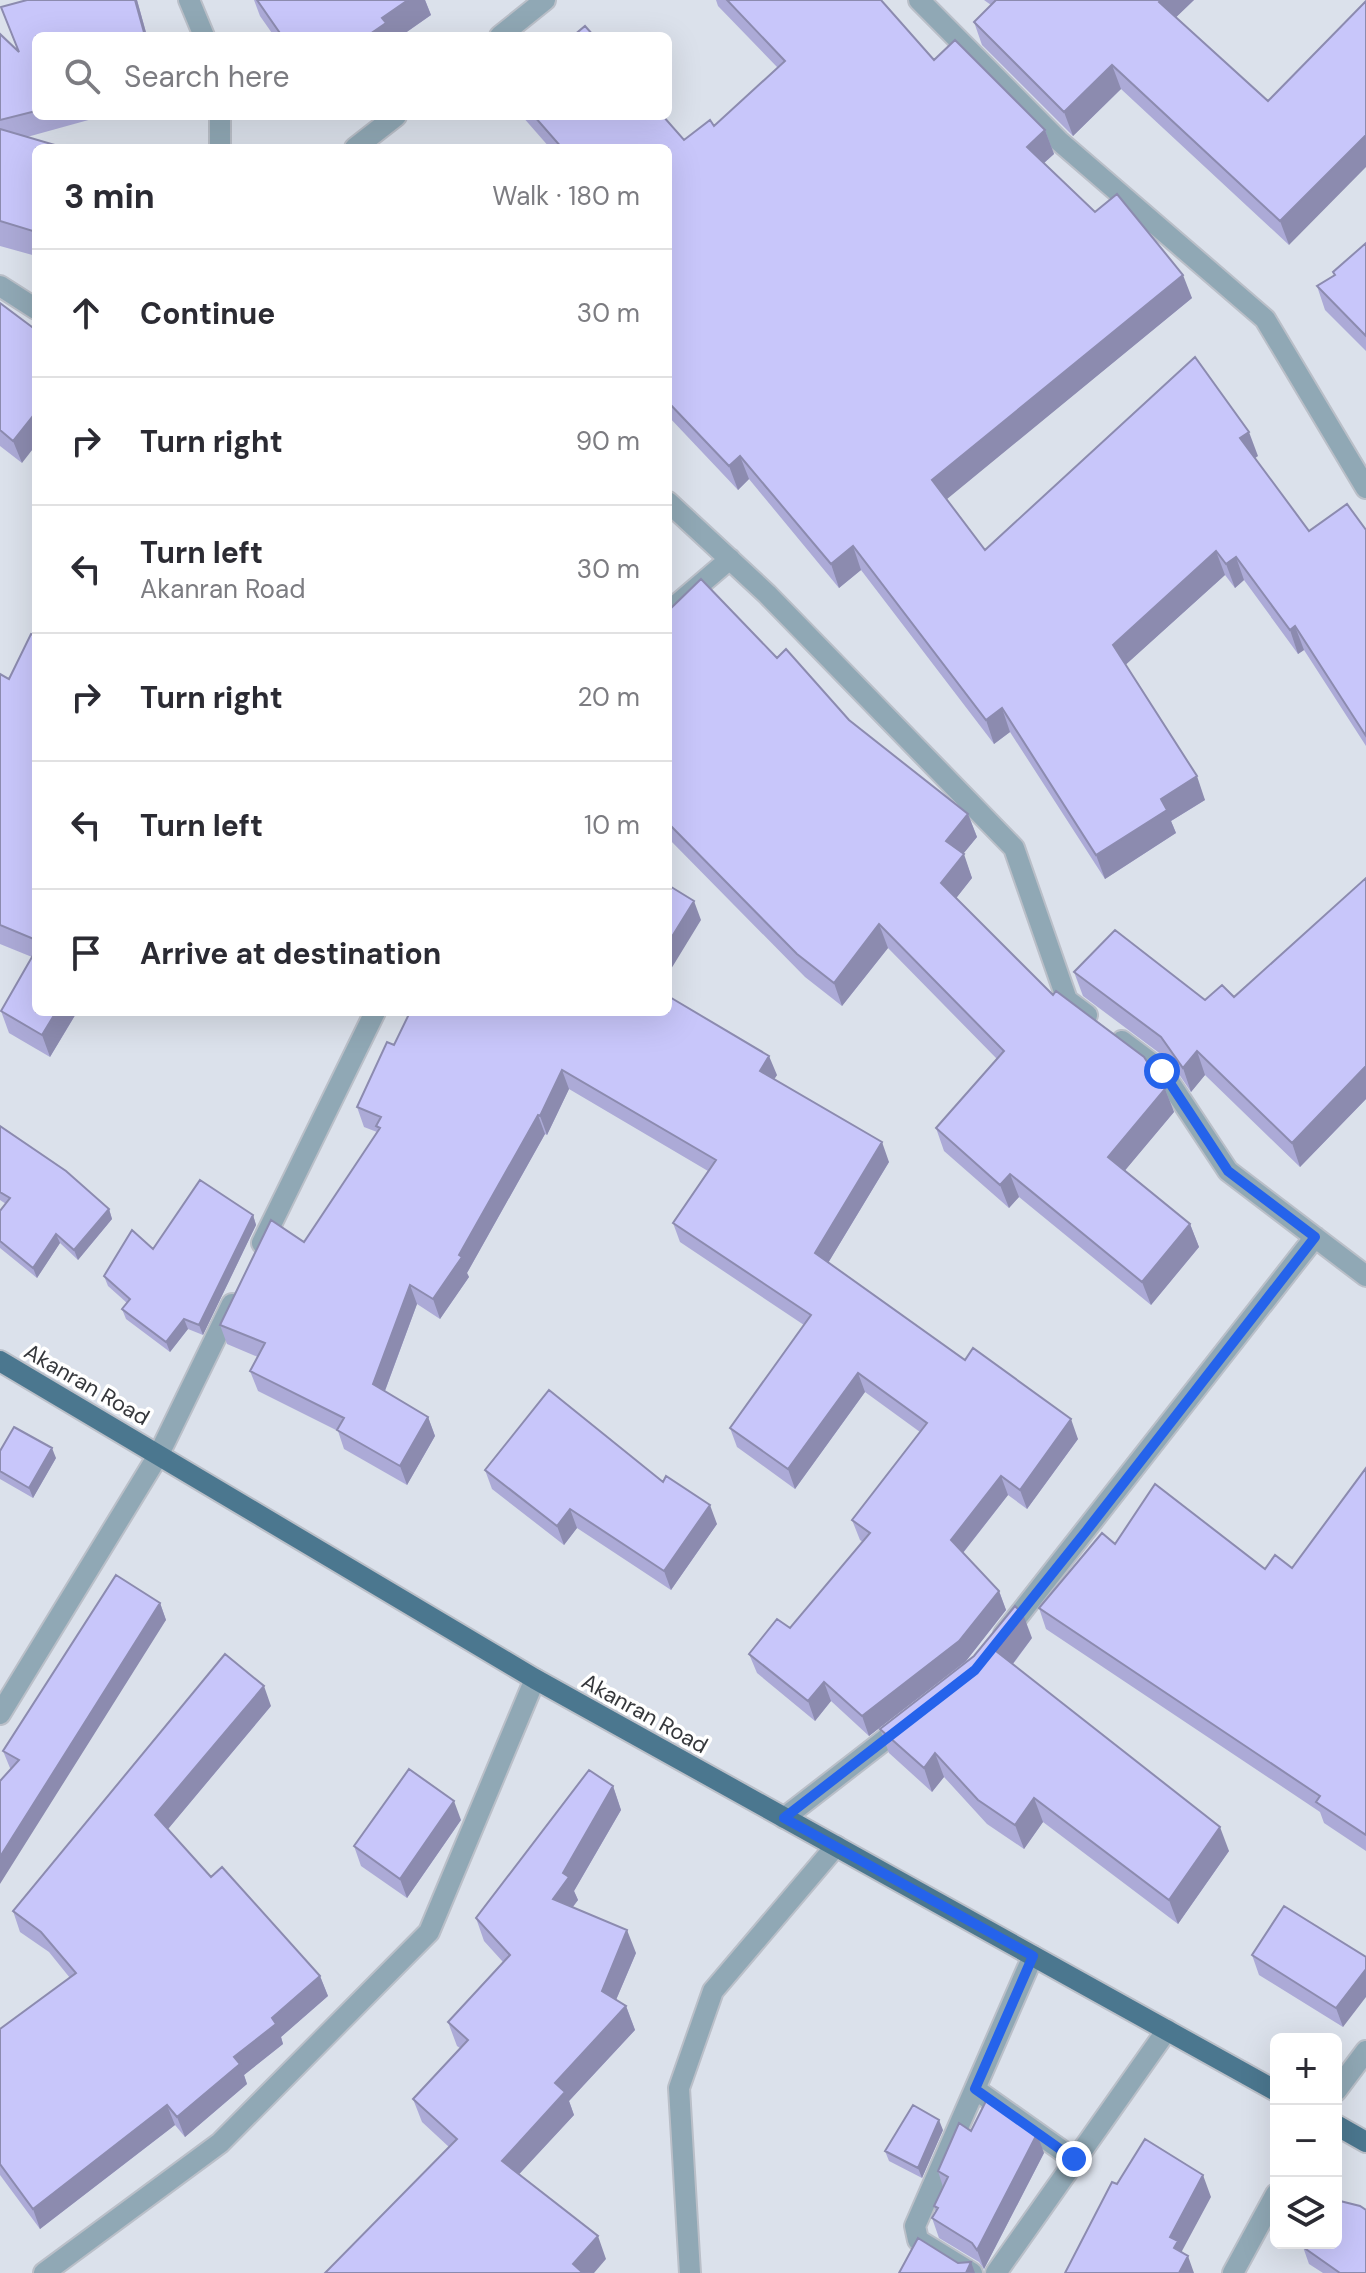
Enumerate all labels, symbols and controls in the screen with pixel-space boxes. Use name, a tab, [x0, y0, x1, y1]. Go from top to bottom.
search box	[32, 32, 672, 120]
icon: search	[60, 54, 104, 98]
text: Search here	[124, 57, 290, 96]
text: 3 min	[64, 174, 155, 219]
text: Walk · 180 m	[492, 179, 640, 213]
icon: ahead	[64, 291, 108, 335]
text: Continue	[140, 294, 275, 333]
text: 30 m	[577, 296, 640, 330]
icon: right	[64, 419, 108, 463]
text: Turn right	[140, 422, 283, 461]
text: 90 m	[576, 424, 640, 458]
text: Turn left	[140, 533, 263, 572]
icon: left	[64, 547, 108, 591]
text: 30 m	[577, 552, 640, 586]
text: Akanran Road	[140, 572, 305, 606]
icon: right	[64, 675, 108, 719]
text: Turn right	[140, 678, 283, 717]
text: 20 m	[577, 680, 640, 714]
icon: left	[64, 803, 108, 847]
text: Turn left	[140, 806, 263, 845]
text: 10 m	[584, 808, 640, 842]
icon: arrive	[64, 931, 108, 975]
text: Arrive at destination	[140, 934, 441, 973]
route start	[1144, 1053, 1180, 1089]
street label: Akanran Road	[19, 1337, 155, 1432]
street label: Akanran Road	[576, 1667, 713, 1760]
map controls	[1270, 2033, 1342, 2249]
button: +	[1270, 2033, 1342, 2105]
button: −	[1270, 2105, 1342, 2177]
route end	[1056, 2141, 1092, 2177]
button: layers	[1270, 2177, 1342, 2249]

